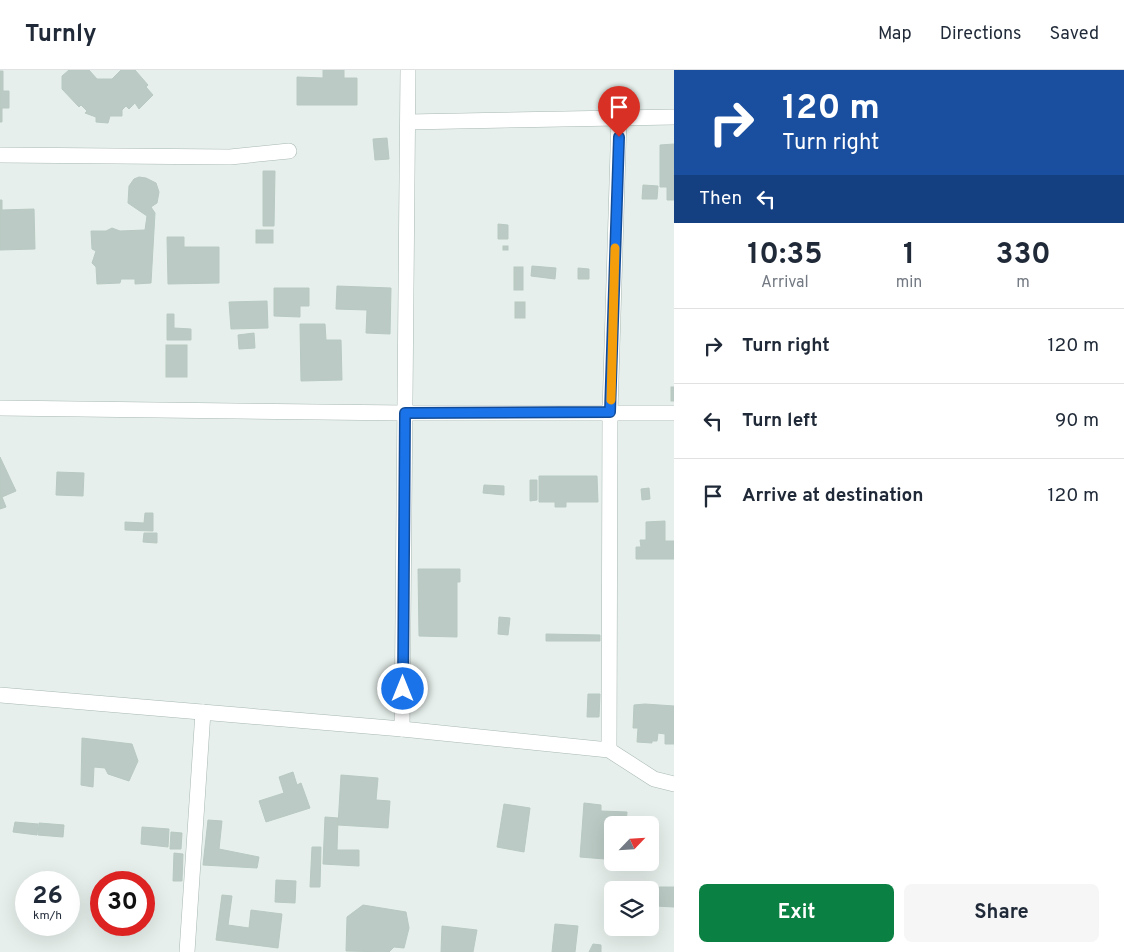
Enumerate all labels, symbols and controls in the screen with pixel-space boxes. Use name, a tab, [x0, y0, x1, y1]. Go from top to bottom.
text: Turnly	[25, 20, 97, 50]
text: Map	[878, 23, 912, 46]
text: Directions	[940, 23, 1022, 46]
text: Saved	[1050, 23, 1099, 46]
pin	[598, 86, 640, 137]
text: 120 m	[782, 87, 880, 131]
icon: right	[699, 90, 764, 155]
icon: arrive	[605, 93, 633, 121]
text: Turn right	[782, 130, 879, 157]
icon: left	[752, 185, 780, 213]
text: Then	[699, 187, 742, 211]
text: 10:35	[747, 237, 823, 274]
text: 1	[903, 237, 915, 274]
text: 330	[996, 237, 1051, 274]
text: Arrival	[761, 273, 809, 293]
text: min	[896, 273, 922, 293]
text: m	[1016, 273, 1030, 293]
icon: right	[699, 332, 727, 360]
text: Turn right	[742, 334, 830, 358]
text: 120 m	[1048, 334, 1099, 358]
icon: left	[699, 407, 727, 435]
text: Turn left	[742, 409, 818, 433]
text: 90 m	[1055, 409, 1099, 433]
icon: arrive	[699, 482, 727, 510]
text: Arrive at destination	[742, 484, 923, 508]
text: 120 m	[1048, 484, 1099, 508]
position arrow	[376, 662, 428, 714]
north arrow	[604, 816, 659, 871]
map controls	[604, 816, 659, 936]
speed limit sign: 30	[90, 871, 155, 936]
text: 26	[32, 881, 63, 913]
button: layers	[604, 881, 659, 936]
button: Exit	[699, 884, 894, 942]
button: Share	[904, 884, 1099, 942]
text: km/h	[33, 908, 62, 924]

